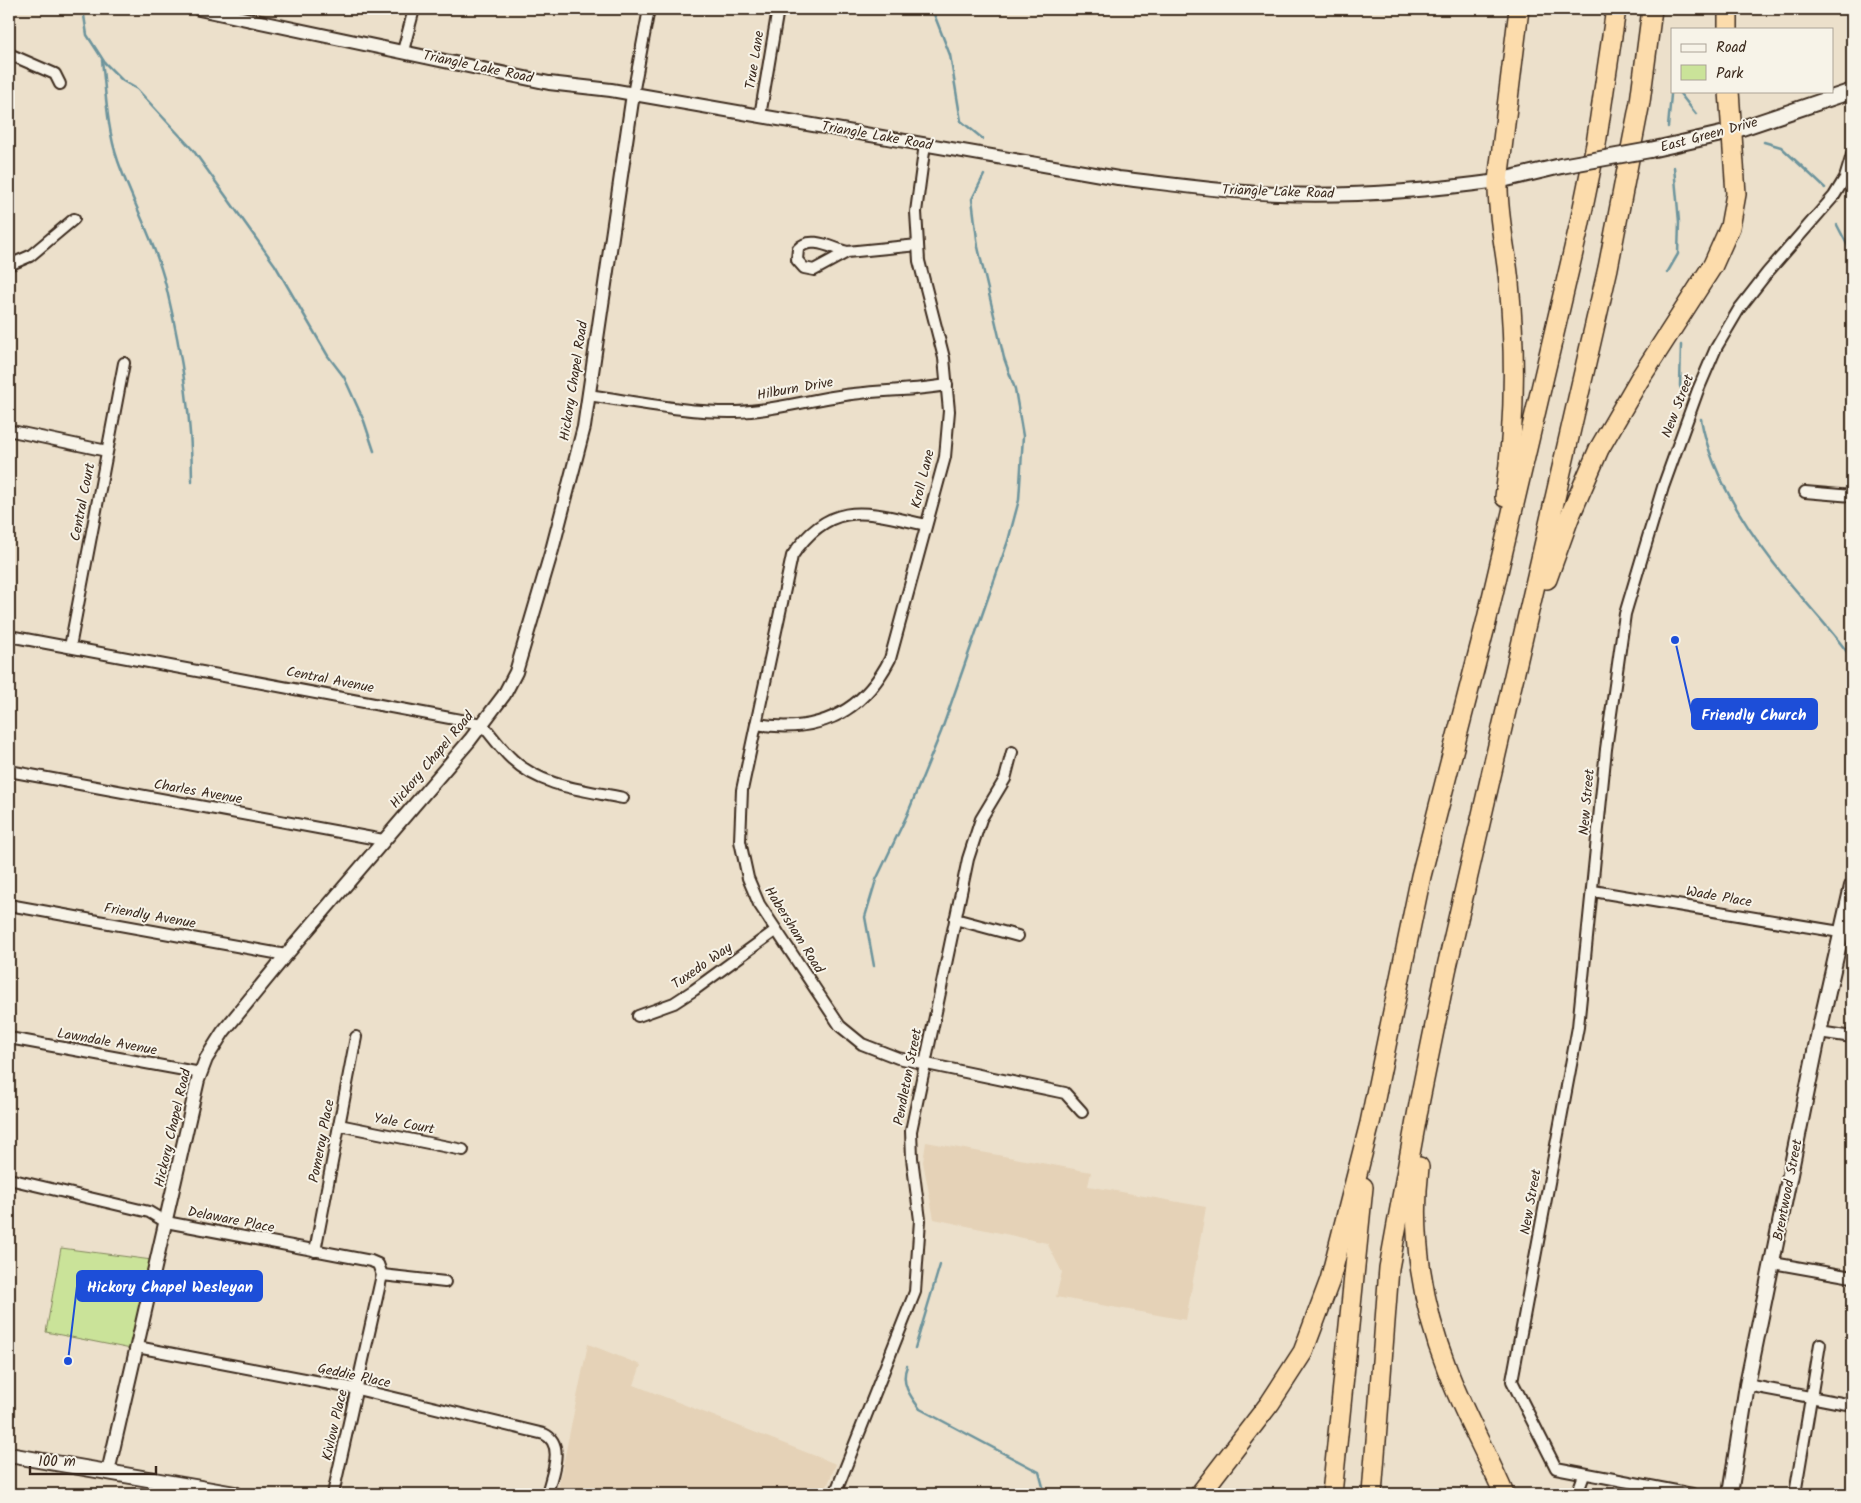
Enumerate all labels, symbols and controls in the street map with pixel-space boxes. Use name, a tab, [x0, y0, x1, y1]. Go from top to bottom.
legend	[1671, 28, 1834, 92]
street label: True Lane	[740, 29, 771, 91]
text: Road	[1716, 36, 1747, 60]
street label: Triangle Lake Road	[421, 45, 536, 90]
text: Park	[1716, 62, 1744, 86]
street label: East Green Drive	[1658, 111, 1761, 159]
street label: Triangle Lake Road	[820, 115, 935, 157]
street label: Triangle Lake Road	[1222, 179, 1335, 205]
street label: Hickory Chapel Road	[554, 318, 595, 443]
street label: Hilburn Drive	[755, 371, 836, 407]
street label: New Street	[1656, 371, 1700, 441]
street label: Kroll Lane	[905, 447, 941, 511]
street label: Central Court	[65, 460, 101, 543]
street label: Central Avenue	[284, 661, 376, 699]
callout: Friendly Church	[1692, 699, 1817, 729]
text: Friendly Church	[1702, 704, 1806, 728]
street label: Hickory Chapel Road	[385, 706, 480, 814]
street label: New Street	[1573, 767, 1601, 836]
street label: Charles Avenue	[152, 773, 245, 811]
street label: Wade Place	[1684, 880, 1754, 914]
street label: Habersham Road	[758, 882, 830, 979]
street label: Friendly Avenue	[102, 897, 198, 935]
street label: Tuxedo Way	[667, 937, 737, 995]
street label: Lawndale Avenue	[55, 1022, 159, 1062]
street label: Pendleton Street	[888, 1026, 928, 1127]
street label: Hickory Chapel Road	[149, 1065, 198, 1190]
street label: Pomeroy Place	[303, 1097, 341, 1185]
street label: Yale Court	[372, 1107, 437, 1141]
street label: Brentwood Street	[1767, 1137, 1809, 1243]
street label: New Street	[1514, 1167, 1548, 1237]
street label: Delaware Place	[186, 1201, 277, 1239]
callout: Hickory Chapel Wesleyan	[77, 1271, 262, 1301]
text: Hickory Chapel Wesleyan	[87, 1276, 253, 1300]
street label: Geddie Place	[315, 1358, 393, 1395]
street label: Kivlow Place	[316, 1387, 354, 1463]
scale bar	[30, 1443, 156, 1475]
text: 100 m	[38, 1450, 76, 1474]

